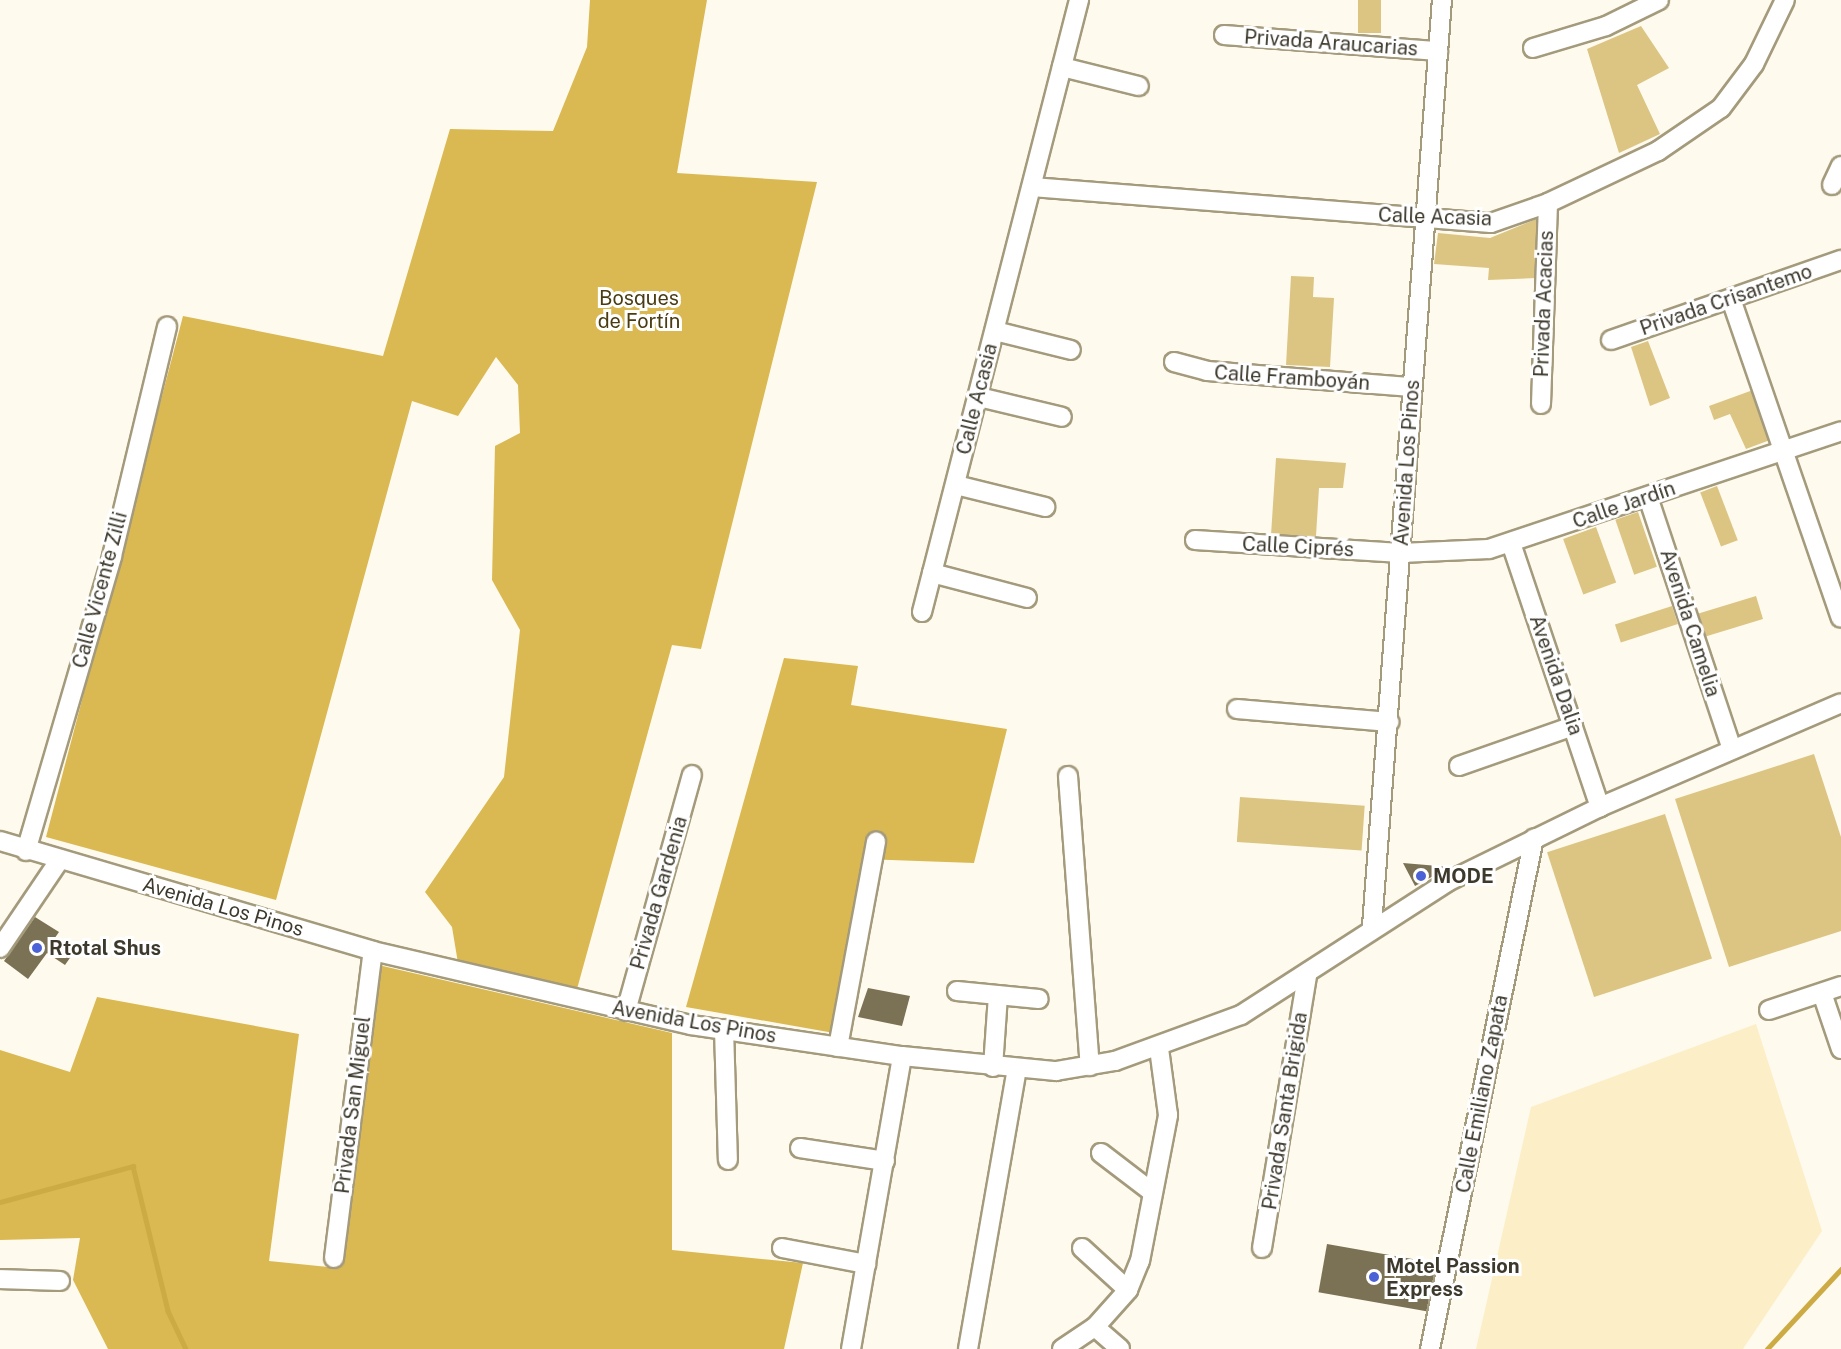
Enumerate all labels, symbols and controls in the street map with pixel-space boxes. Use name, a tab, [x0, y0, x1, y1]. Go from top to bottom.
street label: Privada Araucarias	[1243, 25, 1419, 61]
street label: Calle Acasia	[1378, 203, 1492, 231]
street label: Privada Acacias	[1529, 230, 1559, 378]
street label: Privada Crisantemo	[1637, 259, 1815, 341]
park label: Bosques de Fortín	[598, 287, 680, 334]
street label: Calle Acasia	[952, 341, 1002, 457]
street label: Calle Framboyán	[1213, 361, 1371, 395]
street label: Avenida Los Pinos	[1389, 379, 1425, 547]
street label: Calle Jardín	[1569, 476, 1679, 534]
street label: Calle Vicente Zilli	[67, 509, 133, 671]
street label: Calle Ciprés	[1241, 532, 1355, 562]
street label: Avenida Camelia	[1655, 546, 1725, 700]
street label: Avenida Dalia	[1524, 612, 1588, 738]
street label: Privada Gardenia	[626, 814, 692, 972]
place label: MODE	[1433, 864, 1494, 888]
marker: MODE	[1414, 869, 1428, 883]
street label: Avenida Los Pinos	[140, 872, 306, 942]
place label: Rtotal Shus	[49, 936, 161, 960]
marker: Rtotal Shus	[30, 941, 44, 955]
street label: Calle Emiliano Zapata	[1451, 993, 1513, 1195]
street label: Avenida Los Pinos	[610, 996, 778, 1048]
street label: Privada Santa Brigida	[1258, 1010, 1312, 1212]
street label: Privada San Miguel	[330, 1015, 376, 1195]
place label: Motel Passion Express	[1386, 1254, 1520, 1301]
marker: Motel Passion Express	[1367, 1270, 1381, 1284]

